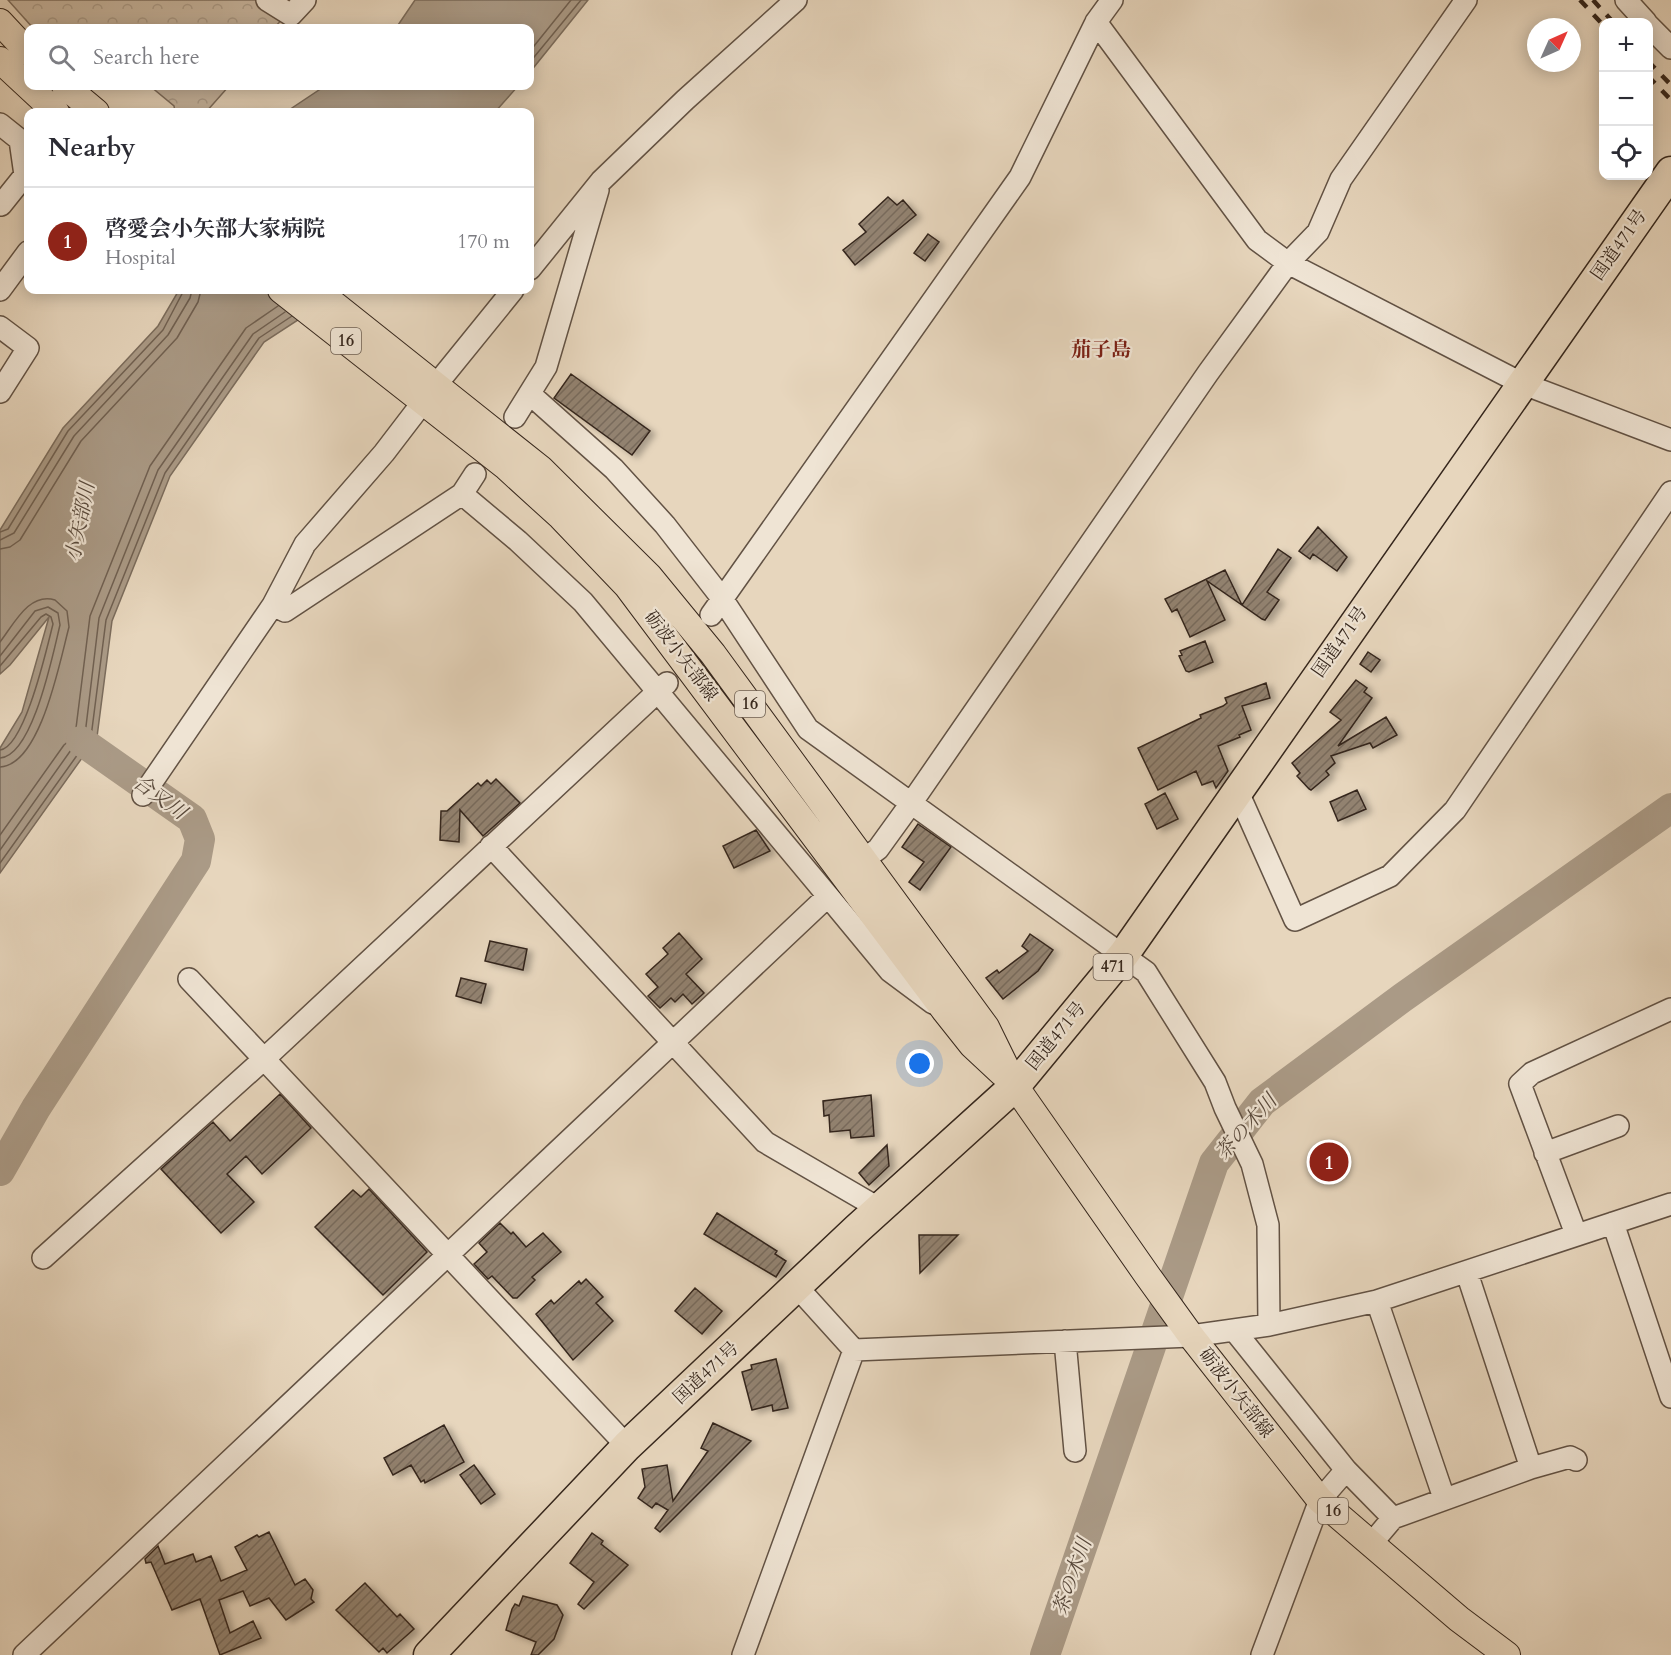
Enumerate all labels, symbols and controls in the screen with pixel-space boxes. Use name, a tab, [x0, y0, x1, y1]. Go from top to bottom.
north arrow	[1527, 18, 1581, 72]
map controls	[1599, 18, 1653, 180]
button: +	[1599, 18, 1653, 72]
search box	[24, 24, 534, 90]
icon: search	[45, 41, 78, 74]
text: Search here	[93, 42, 200, 72]
button: −	[1599, 72, 1653, 126]
button: locate	[1599, 126, 1653, 180]
text: Nearby	[48, 130, 136, 165]
street label: 国道471号	[1585, 204, 1653, 286]
text: 啓愛会小矢部大家病院	[105, 214, 325, 244]
text: 1	[62, 228, 73, 255]
text: 170 m	[457, 228, 510, 255]
text: Hospital	[105, 244, 176, 271]
road number: 16	[331, 328, 361, 354]
district label: 茄子島	[1071, 336, 1131, 363]
water label: 小矢部川	[59, 478, 101, 564]
street label: 国道471号	[1306, 601, 1374, 683]
street label: 砺波小矢部線	[639, 605, 723, 707]
road number: 16	[735, 691, 765, 717]
water label: 合又川	[128, 768, 194, 827]
road number: 471	[1094, 954, 1132, 980]
street label: 国道471号	[1021, 996, 1091, 1076]
your location	[905, 1049, 934, 1078]
water label: 茶の木川	[1209, 1087, 1284, 1166]
pin: 1	[1310, 1140, 1348, 1184]
street label: 国道471号	[668, 1336, 744, 1410]
street label: 砺波小矢部線	[1193, 1343, 1279, 1443]
road number: 16	[1318, 1498, 1348, 1524]
water label: 茶の木川	[1046, 1533, 1098, 1619]

